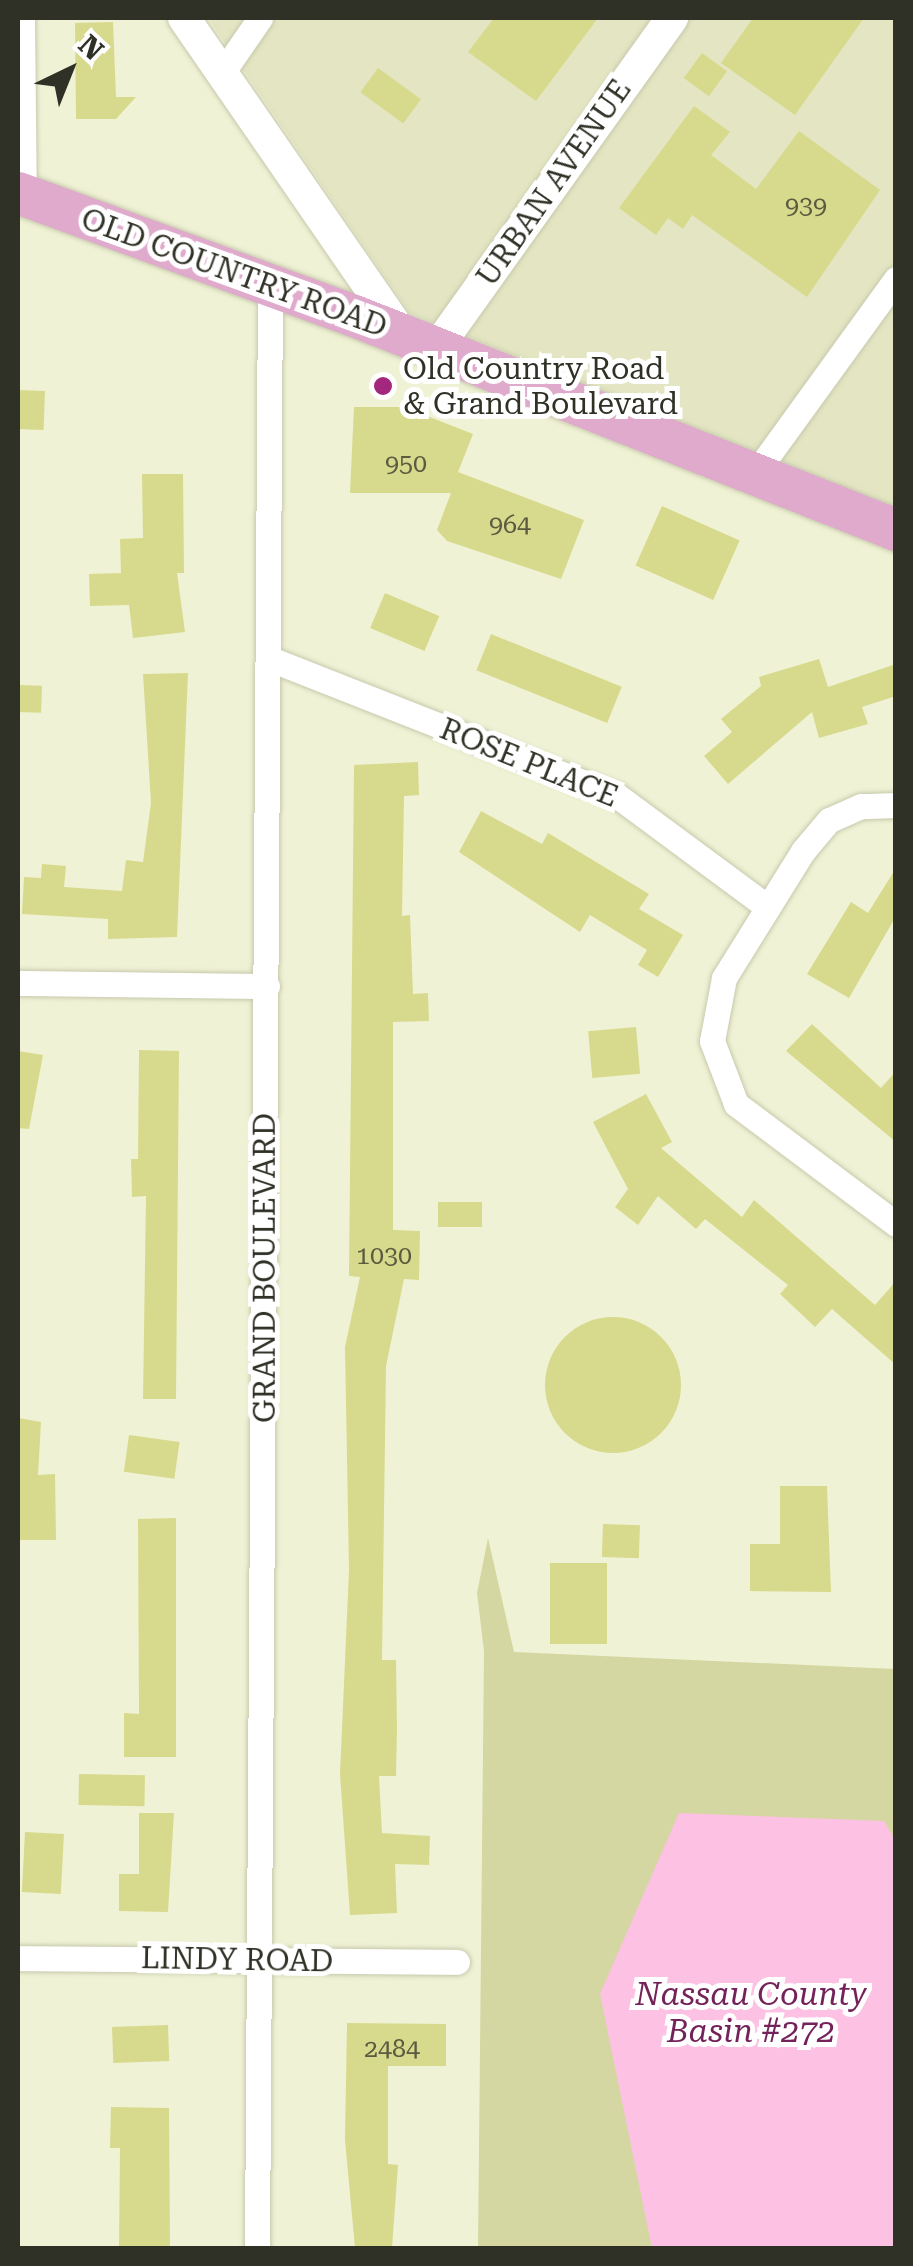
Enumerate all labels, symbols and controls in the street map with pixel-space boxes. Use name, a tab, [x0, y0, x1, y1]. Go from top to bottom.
north arrow	[20, 20, 120, 120]
text: N	[72, 28, 110, 67]
street label: URBAN AVENUE	[469, 73, 639, 293]
house number: 939	[785, 191, 827, 221]
street label: OLD COUNTRY ROAD	[76, 201, 392, 345]
place label: Old Country Road & Grand Boulevard	[403, 351, 678, 422]
marker: Old Country Road & Grand Boulevard	[372, 375, 394, 397]
house number: 950	[385, 449, 427, 479]
house number: 964	[489, 510, 531, 540]
street label: ROSE PLACE	[435, 711, 623, 815]
street label: GRAND BOULEVARD	[247, 1113, 283, 1423]
house number: 1030	[356, 1241, 412, 1271]
street label: LINDY ROAD	[141, 1940, 333, 1980]
water label: Nassau County Basin #272	[635, 1976, 867, 2051]
house number: 2484	[364, 2034, 420, 2064]

